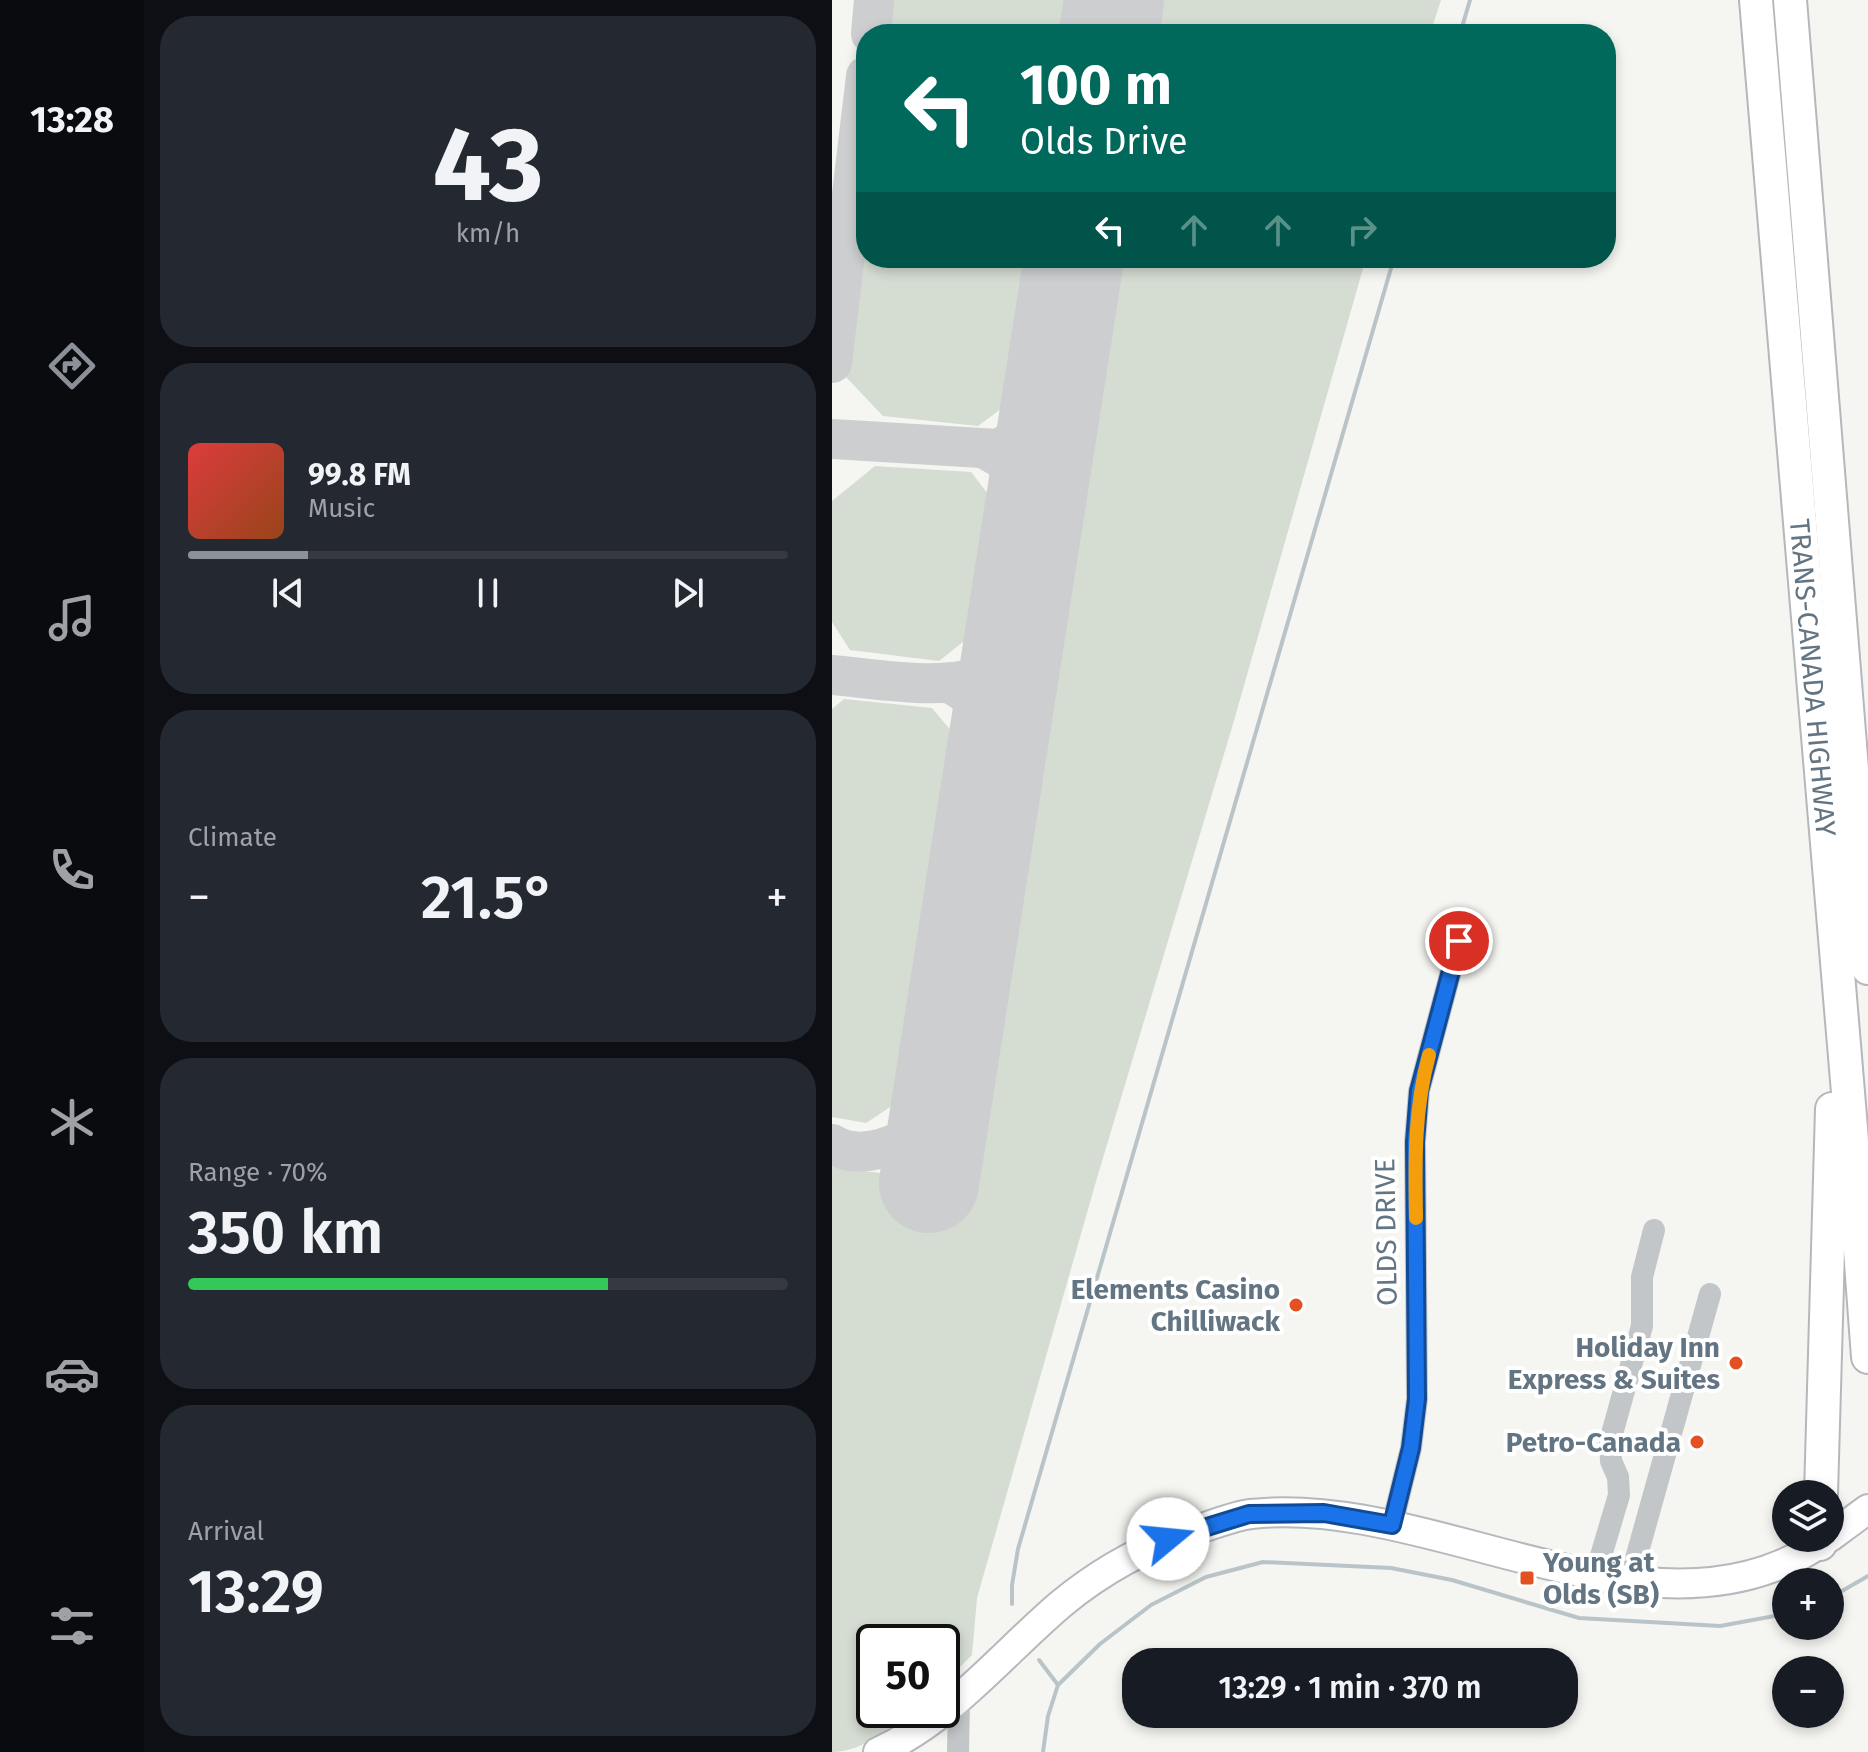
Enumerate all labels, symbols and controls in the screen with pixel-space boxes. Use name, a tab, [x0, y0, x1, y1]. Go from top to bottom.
text: 100 m	[1020, 52, 1172, 119]
icon: left	[888, 56, 992, 160]
text: 13:28	[30, 98, 114, 142]
text: 43	[432, 103, 544, 228]
text: Olds Drive	[1020, 120, 1188, 164]
icon: left	[1088, 208, 1132, 252]
icon: ahead	[1172, 208, 1216, 252]
icon: ahead	[1256, 208, 1300, 252]
icon: right	[1340, 208, 1384, 252]
text: km/h	[456, 218, 520, 249]
icon: directions	[44, 338, 100, 394]
text: 99.8 FM	[308, 457, 411, 493]
text: Music	[308, 493, 375, 524]
street label: TRANS-CANADA HIGHWAY	[1783, 517, 1843, 838]
icon: previous	[266, 571, 310, 615]
icon: pause	[466, 571, 510, 615]
icon: next	[666, 571, 710, 615]
icon: music	[44, 590, 100, 646]
text: Climate	[188, 822, 277, 853]
icon: phone	[44, 842, 100, 898]
text: 21.5°	[421, 862, 555, 934]
text: −	[188, 871, 210, 924]
text: +	[766, 871, 788, 924]
pin	[1425, 907, 1493, 975]
icon: arrive	[1437, 919, 1481, 963]
icon: climate	[44, 1094, 100, 1150]
text: Range · 70%	[188, 1157, 327, 1188]
street label: OLDS DRIVE	[1368, 1158, 1404, 1306]
text: 350 km	[188, 1197, 383, 1269]
place label: Elements Casino Chilliwack	[1071, 1273, 1281, 1338]
marker: Elements Casino Chilliwack	[1287, 1296, 1305, 1314]
place label: Holiday Inn Express & Suites	[1508, 1331, 1720, 1396]
icon: car	[44, 1346, 100, 1402]
marker: Holiday Inn Express & Suites	[1727, 1354, 1745, 1372]
place label: Petro-Canada	[1506, 1426, 1681, 1459]
marker: Petro-Canada	[1688, 1433, 1706, 1451]
map controls	[1772, 1480, 1844, 1728]
button: layers	[1772, 1480, 1844, 1552]
position arrow	[1126, 1497, 1210, 1581]
text: Arrival	[188, 1516, 264, 1547]
place label: Young at Olds (SB)	[1542, 1546, 1659, 1611]
text: 13:29	[188, 1556, 324, 1628]
button: +	[1772, 1568, 1844, 1640]
marker: Young at Olds (SB)	[1518, 1569, 1536, 1587]
icon: filters	[44, 1598, 100, 1654]
speed limit sign: 50	[856, 1624, 960, 1728]
button: −	[1772, 1656, 1844, 1728]
text: 13:29 · 1 min · 370 m	[1219, 1670, 1481, 1706]

